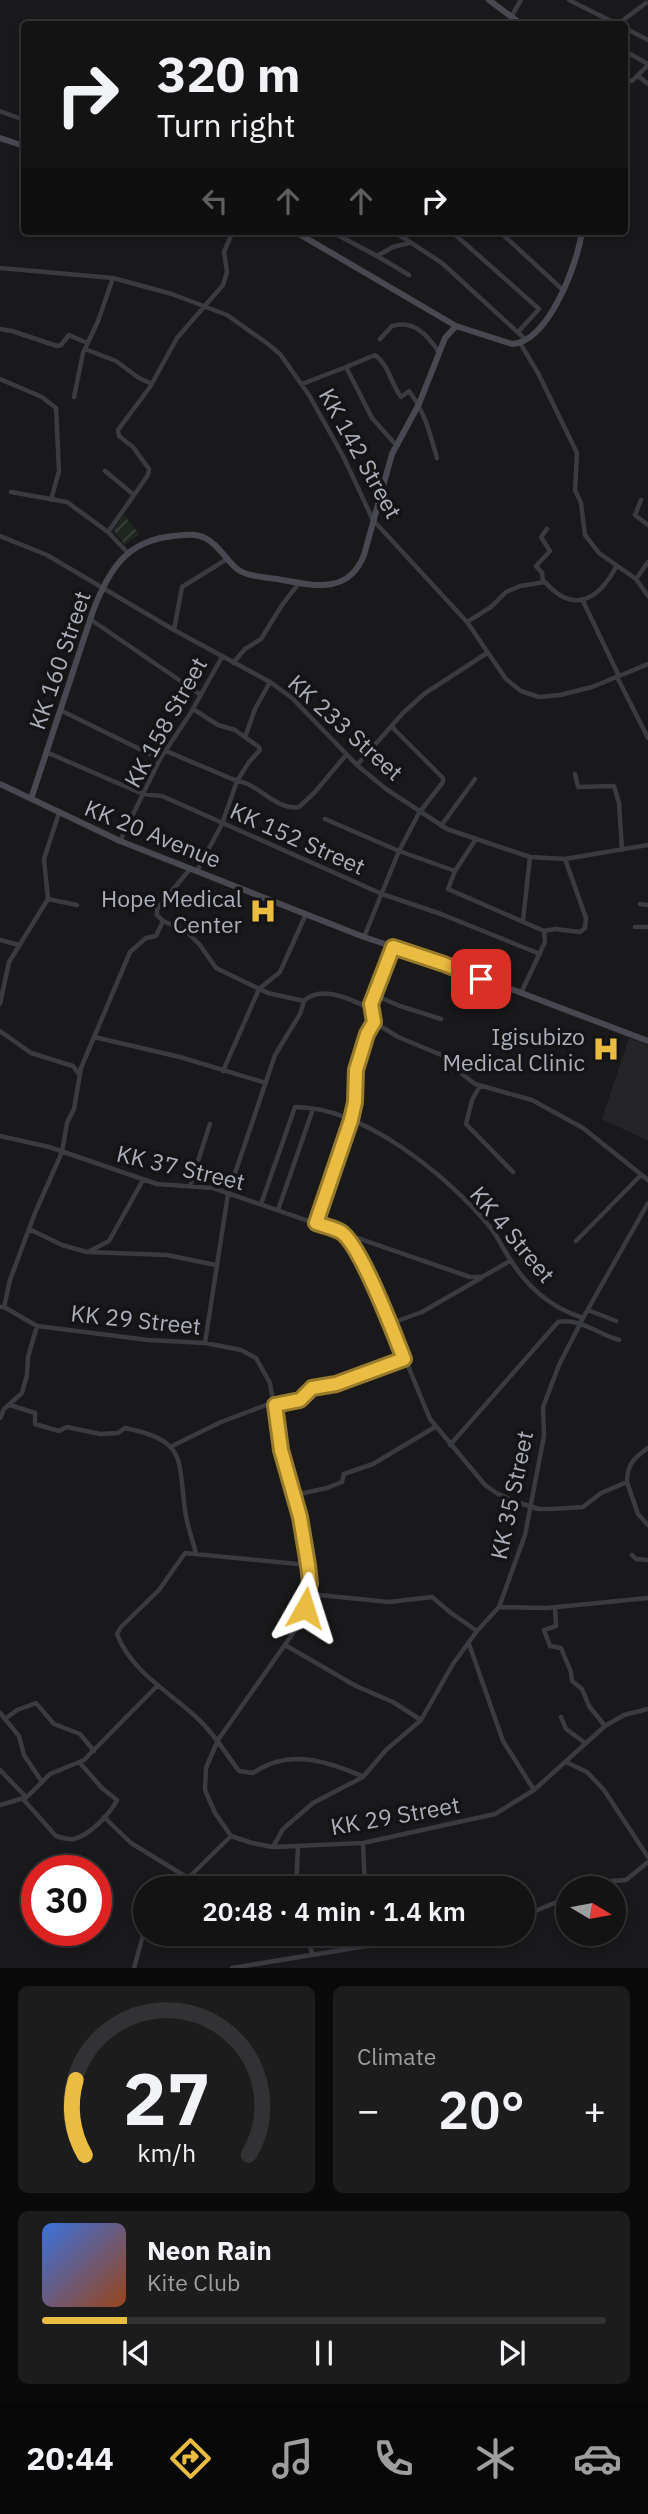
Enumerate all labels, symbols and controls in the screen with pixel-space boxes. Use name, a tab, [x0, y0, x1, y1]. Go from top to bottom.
text: 320 m	[157, 42, 301, 105]
icon: right	[42, 49, 133, 140]
text: Turn right	[157, 104, 295, 146]
icon: left	[196, 182, 234, 220]
icon: ahead	[269, 182, 307, 220]
icon: ahead	[342, 182, 380, 220]
icon: right	[415, 182, 453, 220]
street label: KK 142 Street	[313, 383, 409, 523]
street label: KK 160 Street	[21, 587, 97, 733]
street label: KK 158 Street	[117, 652, 213, 792]
street label: KK 233 Street	[282, 668, 410, 786]
street label: KK 20 Avenue	[80, 792, 226, 874]
street label: KK 152 Street	[226, 795, 370, 881]
place label: Hope Medical Center	[101, 883, 243, 939]
hospital icon: Hope Medical Center	[248, 896, 278, 926]
pin	[451, 949, 511, 1009]
icon: arrive	[462, 960, 500, 998]
place label: Igisubizo Medical Clinic	[442, 1021, 585, 1077]
hospital icon: Igisubizo Medical Clinic	[591, 1034, 621, 1064]
street label: KK 37 Street	[114, 1138, 248, 1196]
street label: KK 4 Street	[464, 1180, 562, 1288]
street label: KK 29 Street	[69, 1297, 203, 1341]
street label: KK 35 Street	[483, 1428, 539, 1562]
position arrow	[268, 1571, 342, 1645]
street label: KK 29 Street	[328, 1789, 462, 1841]
speed limit sign: 30	[21, 1855, 112, 1946]
north arrow	[556, 1876, 626, 1946]
map controls	[556, 1876, 626, 1946]
text: 20:48 · 4 min · 1.4 km	[202, 1894, 466, 1928]
text: Climate	[357, 2041, 436, 2071]
text: 27	[123, 2051, 210, 2146]
text: 20°	[438, 2076, 525, 2143]
text: −	[357, 2085, 380, 2134]
text: +	[583, 2085, 606, 2134]
text: km/h	[137, 2136, 196, 2169]
text: Neon Rain	[147, 2233, 272, 2267]
text: Kite Club	[147, 2267, 240, 2297]
icon: previous	[117, 2334, 155, 2372]
icon: pause	[305, 2334, 343, 2372]
icon: next	[493, 2334, 531, 2372]
icon: directions	[166, 2434, 215, 2483]
icon: music	[268, 2434, 317, 2483]
icon: phone	[369, 2434, 418, 2483]
icon: climate	[471, 2434, 520, 2483]
icon: car	[573, 2434, 622, 2483]
text: 20:44	[26, 2437, 114, 2479]

